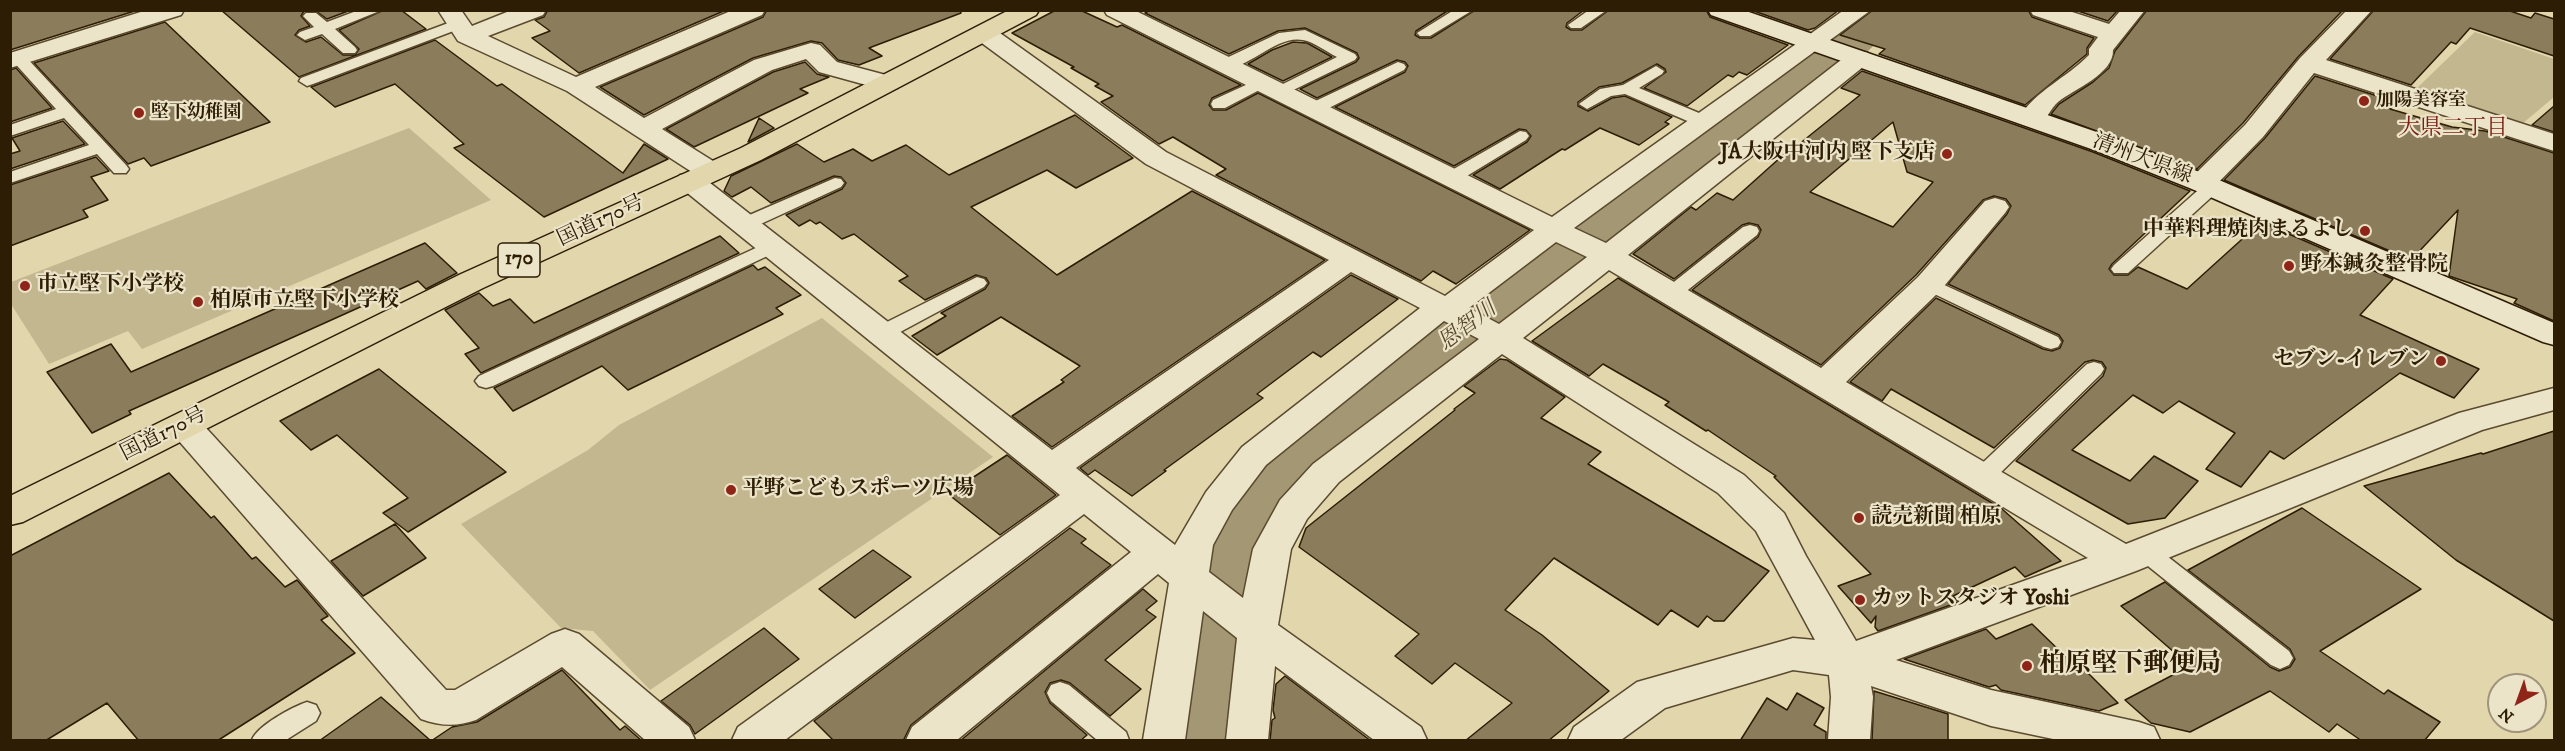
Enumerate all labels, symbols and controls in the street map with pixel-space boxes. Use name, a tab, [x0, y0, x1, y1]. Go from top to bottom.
place label: 加陽美容室	[2376, 90, 2466, 112]
marker: 加陽美容室	[2357, 94, 2371, 108]
place label: 堅下幼稚園	[151, 102, 241, 124]
marker: 堅下幼稚園	[132, 106, 146, 120]
district label: 大県二丁目	[2398, 116, 2508, 142]
street label: 清州大県線	[2088, 129, 2196, 191]
place label: JA大阪中河内 堅下支店	[1720, 141, 1935, 167]
marker: JA大阪中河内 堅下支店	[1940, 147, 1954, 161]
street label: 国道170号	[553, 191, 649, 253]
place label: 中華料理焼肉まるよし	[2143, 218, 2353, 244]
marker: 中華料理焼肉まるよし	[2358, 224, 2372, 238]
road number: 170	[498, 243, 540, 277]
place label: 野本鍼灸整骨院	[2301, 253, 2448, 279]
marker: 野本鍼灸整骨院	[2282, 259, 2296, 273]
place label: 市立堅下小学校	[37, 273, 184, 299]
marker: 市立堅下小学校	[18, 279, 32, 293]
place label: 柏原市立堅下小学校	[210, 289, 399, 315]
marker: 柏原市立堅下小学校	[191, 295, 205, 309]
water label: 恩智川	[1434, 297, 1502, 357]
place label: セブン-イレブン	[2273, 348, 2429, 374]
marker: セブン-イレブン	[2434, 354, 2448, 368]
street label: 国道170号	[117, 403, 211, 467]
place label: 平野こどもスポーツ広場	[743, 477, 974, 503]
marker: 平野こどもスポーツ広場	[724, 483, 738, 497]
place label: 読売新聞 柏原	[1871, 505, 2002, 531]
marker: 読売新聞 柏原	[1852, 511, 1866, 525]
place label: カットスタジオ Yoshi	[1872, 587, 2069, 613]
marker: カットスタジオ Yoshi	[1853, 593, 1867, 607]
place label: 柏原堅下郵便局	[2039, 650, 2221, 682]
marker: 柏原堅下郵便局	[2020, 659, 2034, 673]
north arrow	[2487, 673, 2547, 733]
text: N	[2495, 703, 2518, 727]

